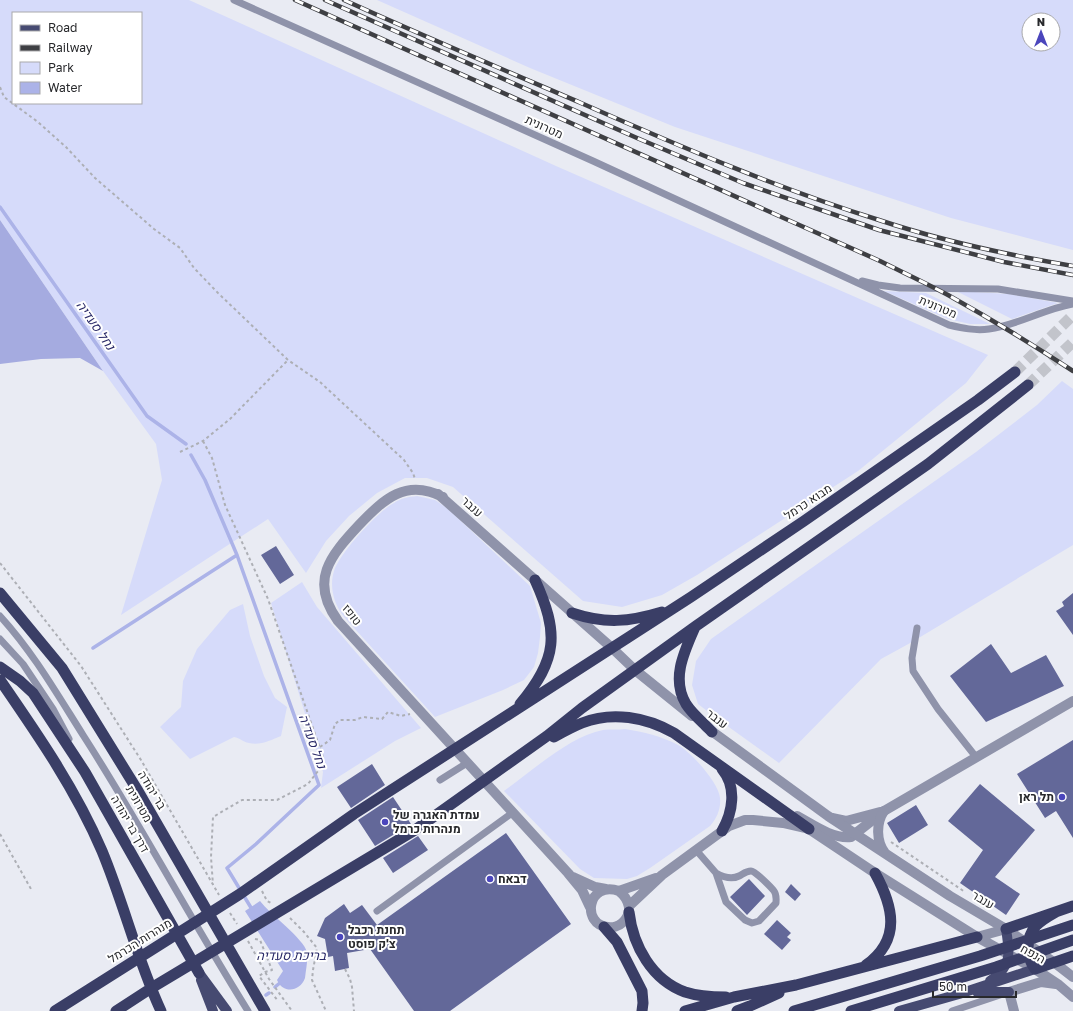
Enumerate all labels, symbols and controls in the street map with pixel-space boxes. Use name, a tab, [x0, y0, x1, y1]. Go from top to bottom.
legend	[12, 12, 142, 104]
north arrow	[1021, 12, 1061, 52]
text: N	[1037, 15, 1045, 28]
text: Road	[48, 20, 77, 35]
text: Railway	[48, 40, 93, 55]
text: Park	[48, 60, 74, 75]
text: Water	[48, 80, 82, 95]
street label: מטרונית	[523, 112, 565, 142]
street label: מטרונית	[917, 292, 959, 321]
water label: נחל סעדיה	[73, 297, 120, 354]
street label: מבוא כרמל	[781, 480, 834, 523]
street label: ענבר	[459, 493, 486, 520]
street label: טופז	[339, 601, 365, 628]
street label: ענבר	[703, 705, 731, 732]
water label: נחל סעדיה	[296, 712, 331, 772]
street label: בר יהודה	[135, 768, 170, 812]
street label: מטרונית	[123, 783, 156, 825]
place label: תל ראן	[1019, 789, 1054, 804]
street label: דרך בר יהודה	[108, 792, 153, 855]
marker: תל ראן	[1057, 792, 1067, 802]
place label: עמדת האגרה של מנהרות כרמל	[393, 807, 480, 836]
marker: עמדת האגרה של מנהרות כרמל	[380, 817, 390, 827]
place label: דבאח	[498, 871, 527, 886]
marker: דבאח	[485, 874, 495, 884]
street label: ענבר	[969, 887, 997, 912]
street label: מנהרות הכרמל	[105, 915, 174, 966]
place label: תחנת רכבל צ'ק פוסט	[348, 922, 404, 951]
marker: תחנת רכבל צ'ק פוסט	[335, 932, 345, 942]
street label: הנפח	[1018, 941, 1048, 966]
water label: בריכת סעדיה	[256, 947, 327, 963]
scale bar	[933, 973, 1016, 999]
text: 50 m	[939, 979, 967, 994]

